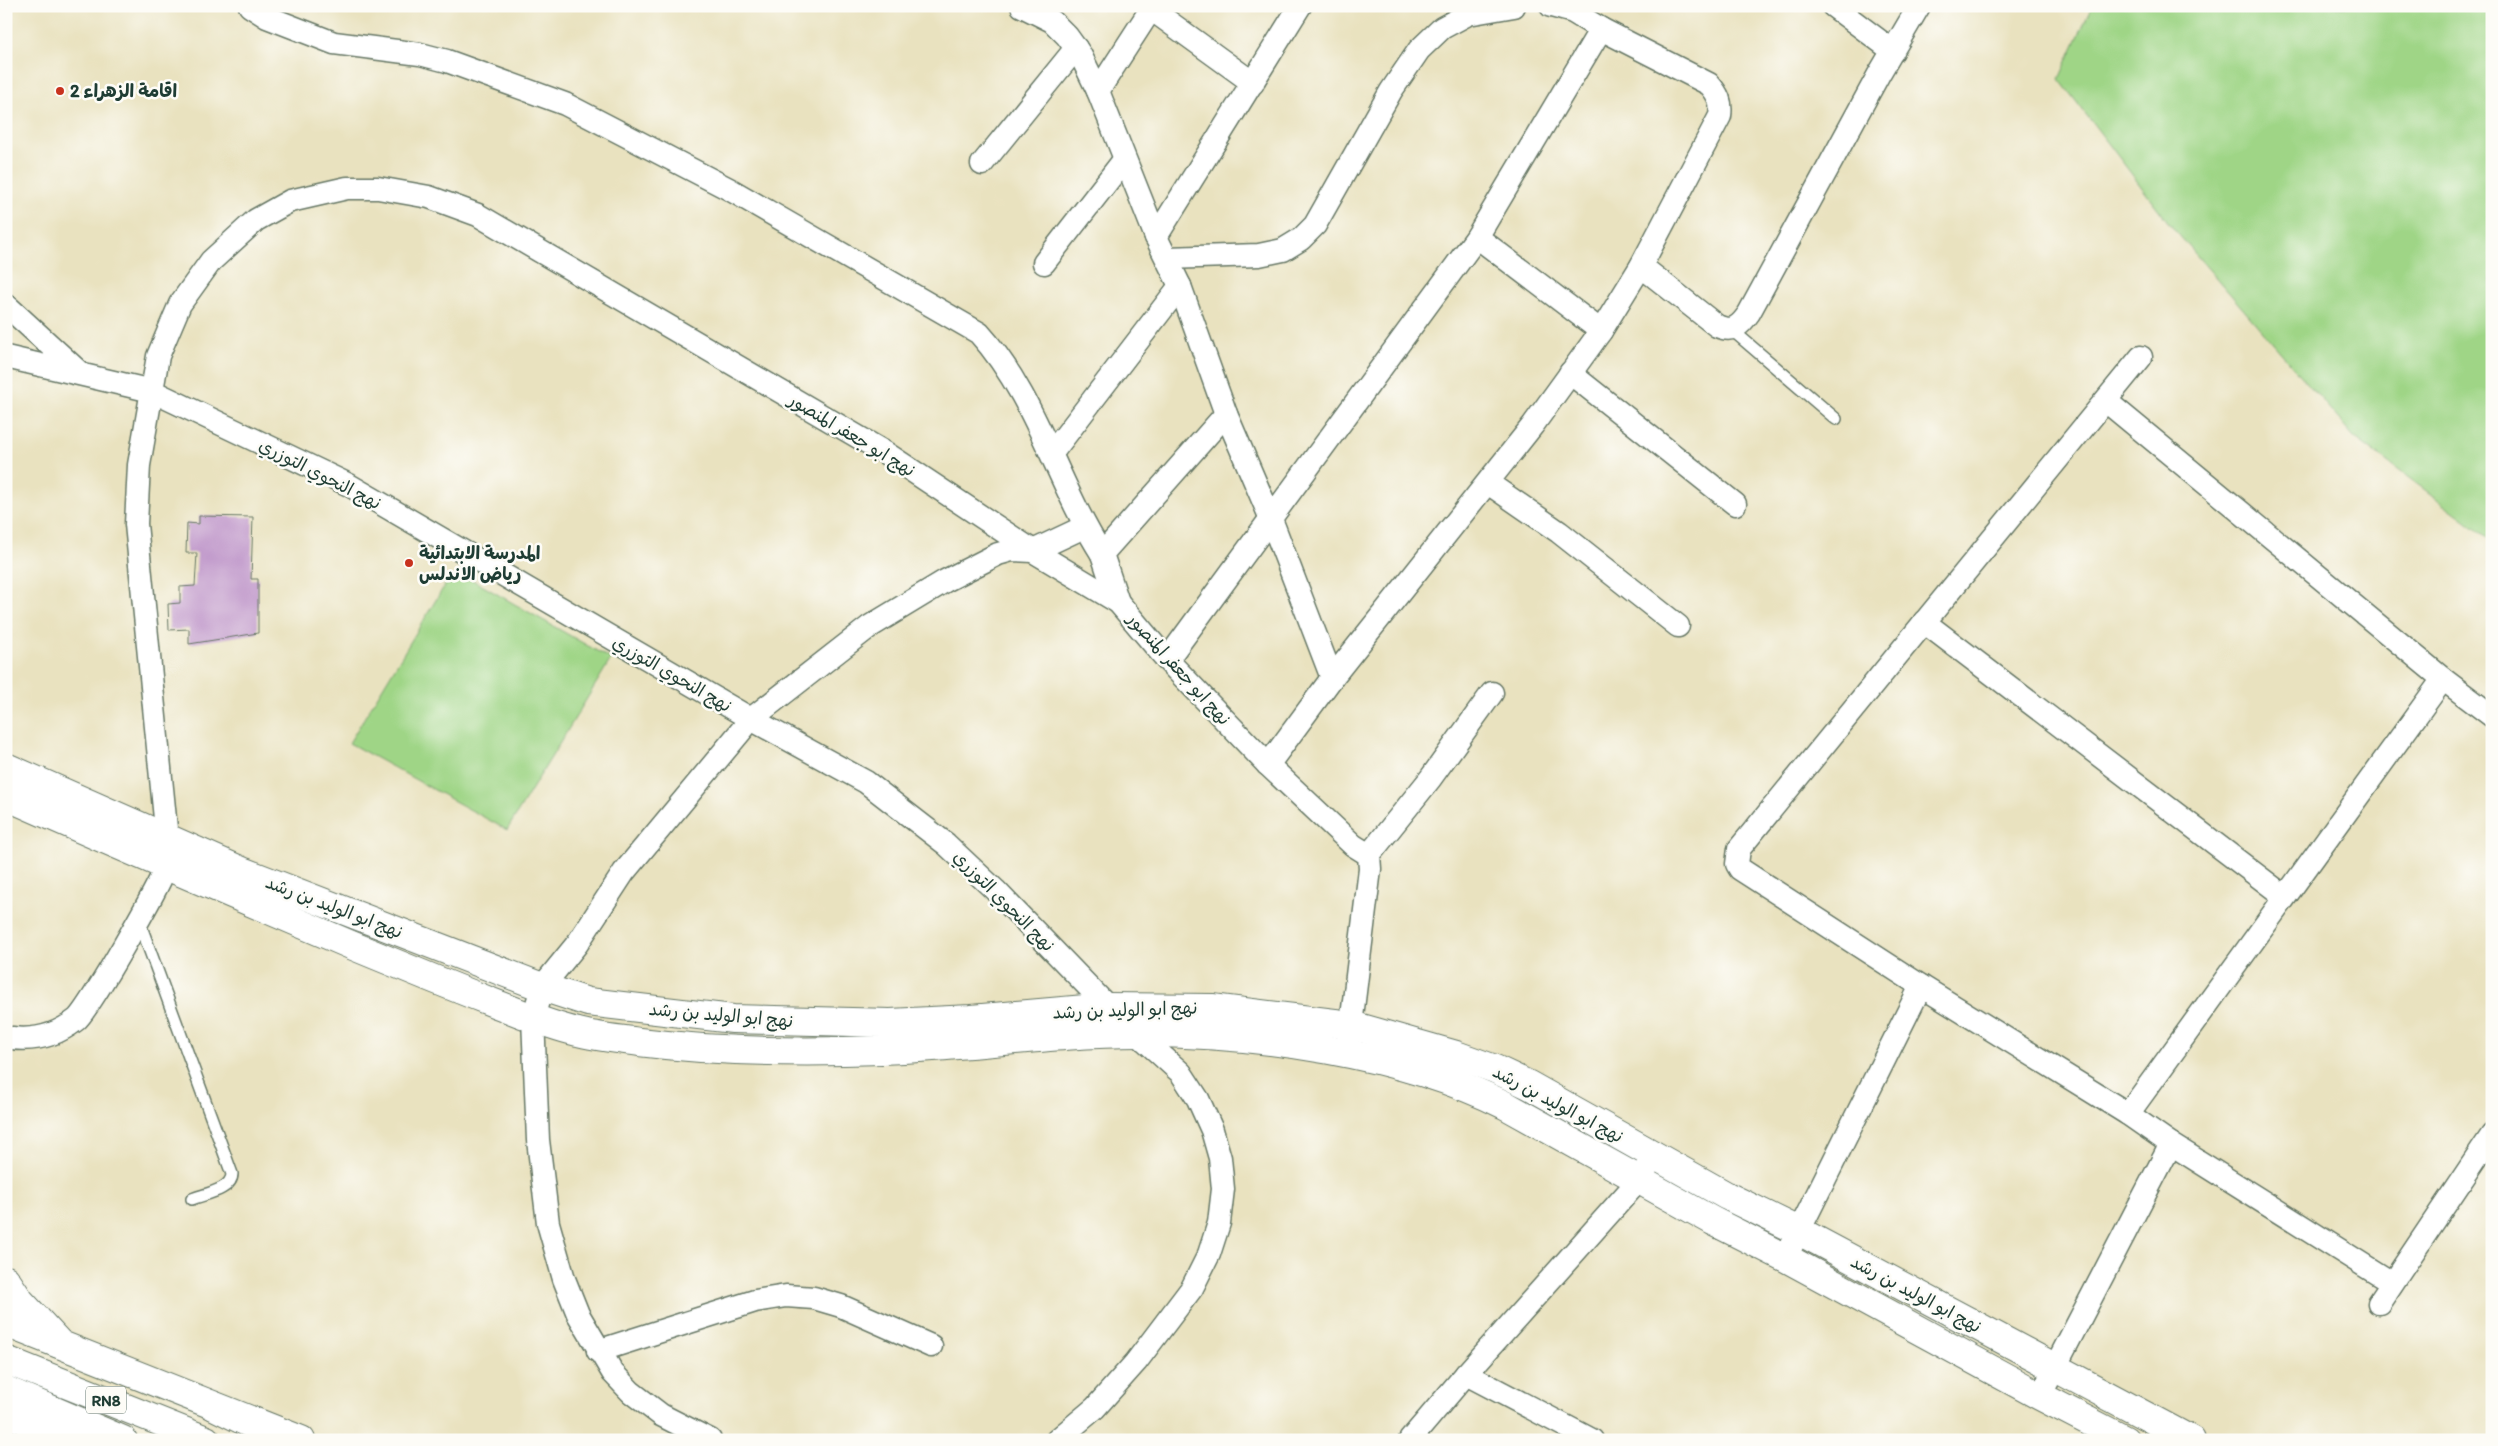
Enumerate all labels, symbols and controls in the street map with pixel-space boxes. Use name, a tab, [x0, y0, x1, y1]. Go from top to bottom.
place label: اقامة الزهراء 2	[70, 80, 177, 102]
marker: اقامة الزهراء 2	[54, 85, 66, 97]
street label: نهج ابو جعفر المنصور	[783, 388, 919, 482]
street label: نهج النحوي التوزري	[254, 434, 385, 516]
place label: المدرسة الابتدائية رياض الاندلس	[419, 542, 540, 585]
marker: المدرسة الابتدائية رياض الاندلس	[403, 557, 415, 569]
street label: نهج ابو جعفر المنصور	[1121, 607, 1235, 730]
street label: نهج النحوي التوزري	[607, 631, 736, 719]
street label: نهج النحوي التوزري	[947, 846, 1059, 958]
street label: نهج ابو الوليد بن رشد	[262, 871, 406, 944]
street label: نهج ابو الوليد بن رشد	[1052, 996, 1198, 1025]
street label: نهج ابو الوليد بن رشد	[648, 998, 794, 1033]
street label: نهج ابو الوليد بن رشد	[1488, 1060, 1627, 1149]
street label: نهج ابو الوليد بن رشد	[1846, 1250, 1985, 1339]
road number: RN8	[86, 1386, 126, 1414]

